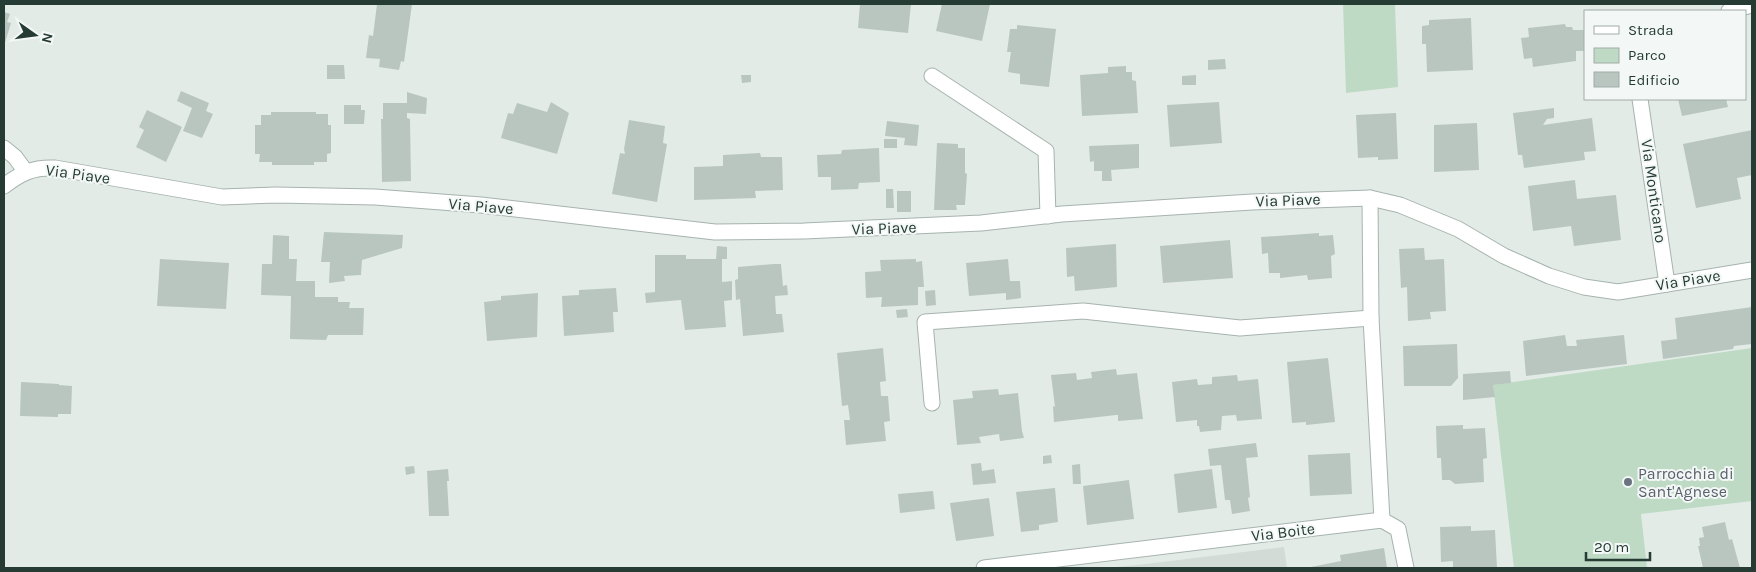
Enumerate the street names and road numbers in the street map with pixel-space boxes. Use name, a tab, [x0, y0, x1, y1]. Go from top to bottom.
street label: Via Monticano	[1637, 138, 1671, 244]
street label: Via Piave	[44, 160, 112, 188]
street label: Via Piave	[1255, 189, 1321, 211]
street label: Via Piave	[448, 194, 514, 218]
street label: Via Piave	[851, 217, 917, 239]
street label: Via Piave	[1654, 266, 1722, 294]
street label: Via Boite	[1250, 519, 1316, 545]

